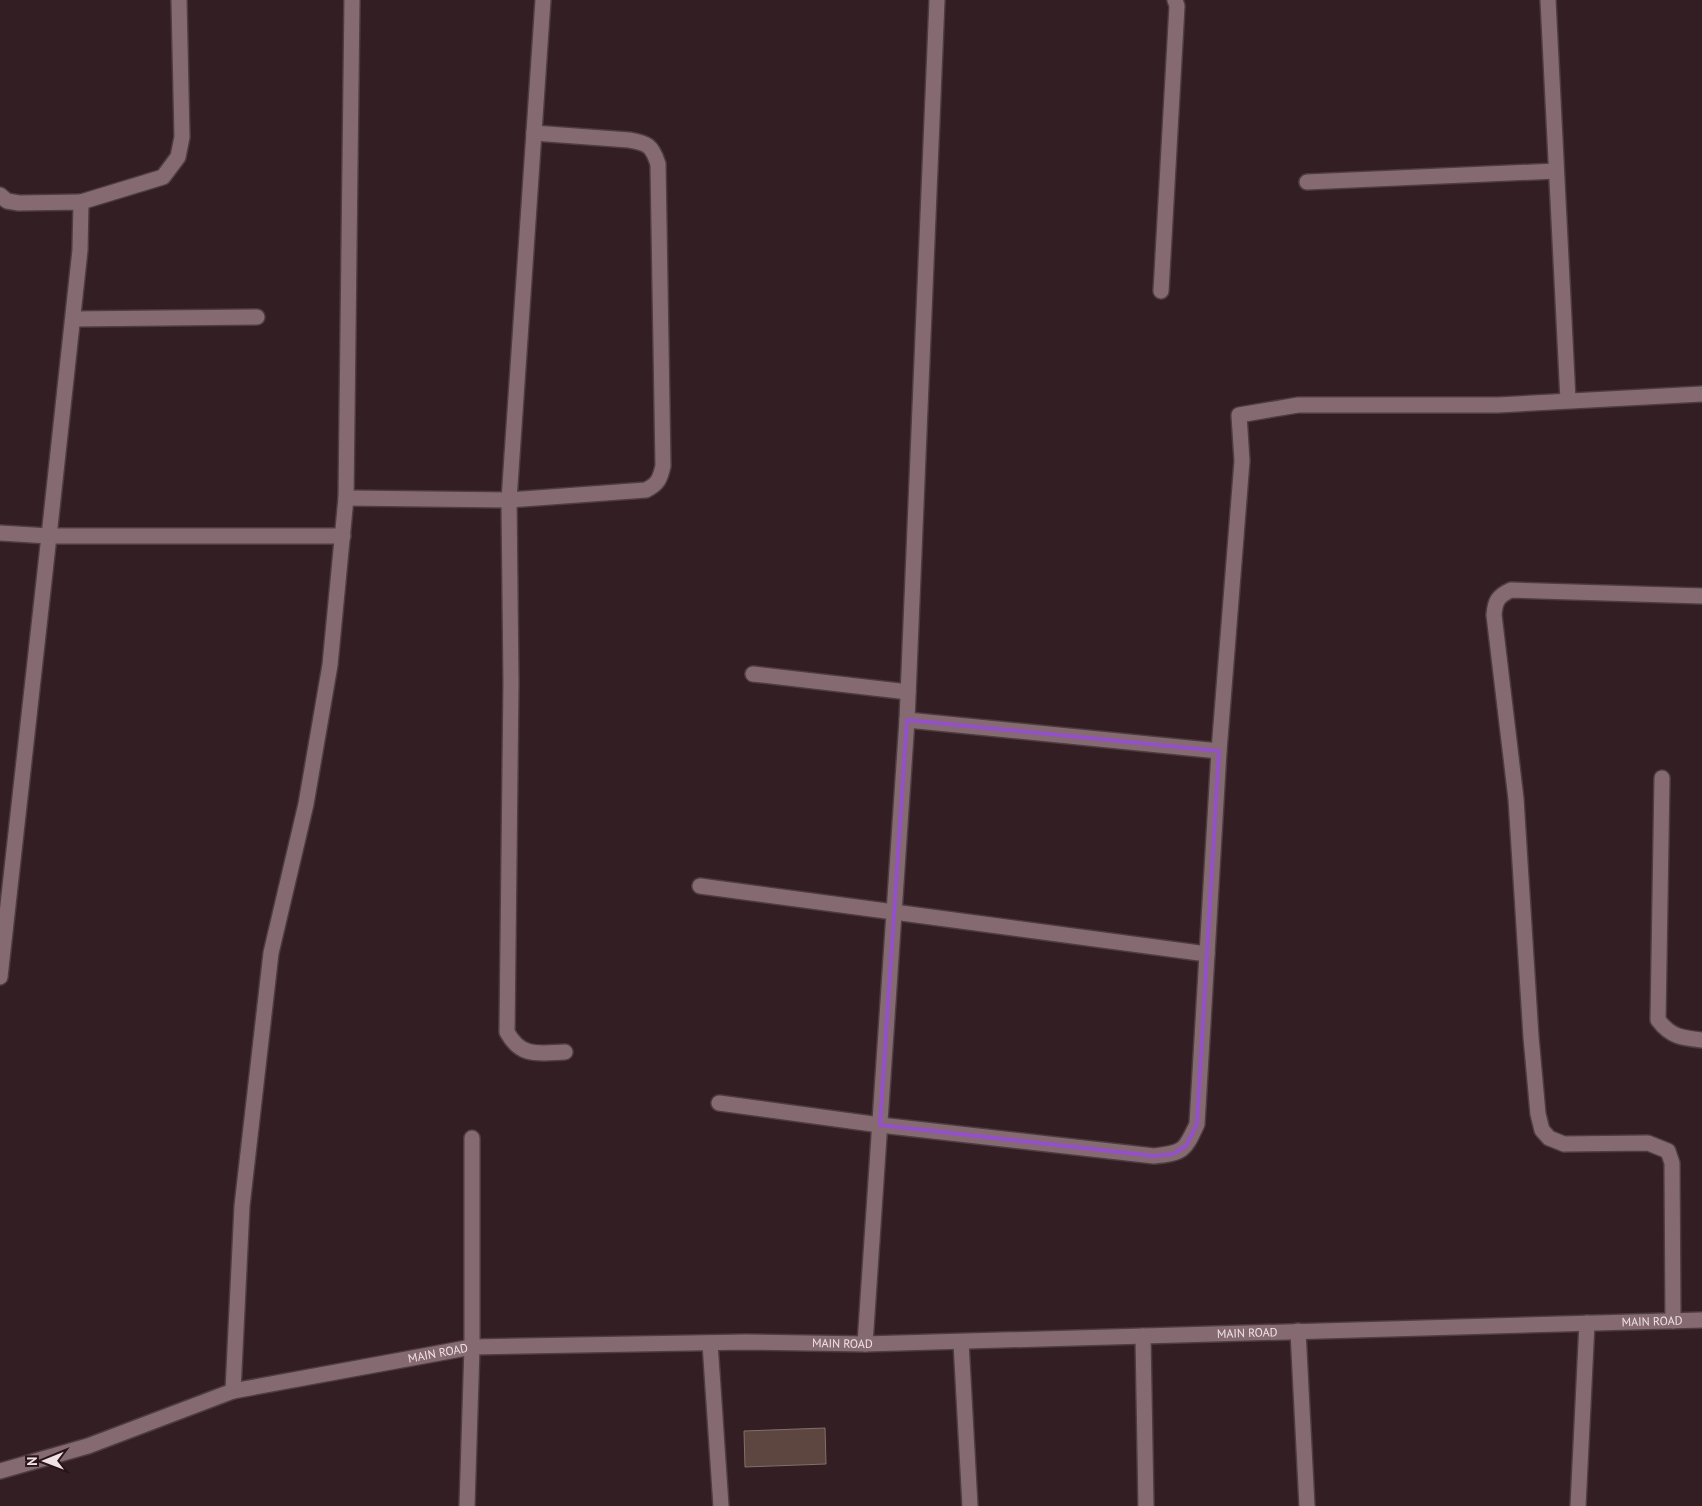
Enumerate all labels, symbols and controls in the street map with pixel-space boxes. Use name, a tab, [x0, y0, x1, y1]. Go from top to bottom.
street label: MAIN ROAD	[1621, 1313, 1683, 1329]
street label: MAIN ROAD	[1217, 1324, 1278, 1341]
street label: MAIN ROAD	[812, 1335, 873, 1351]
street label: MAIN ROAD	[407, 1340, 469, 1366]
north arrow	[20, 1436, 70, 1486]
text: N	[23, 1456, 41, 1466]

